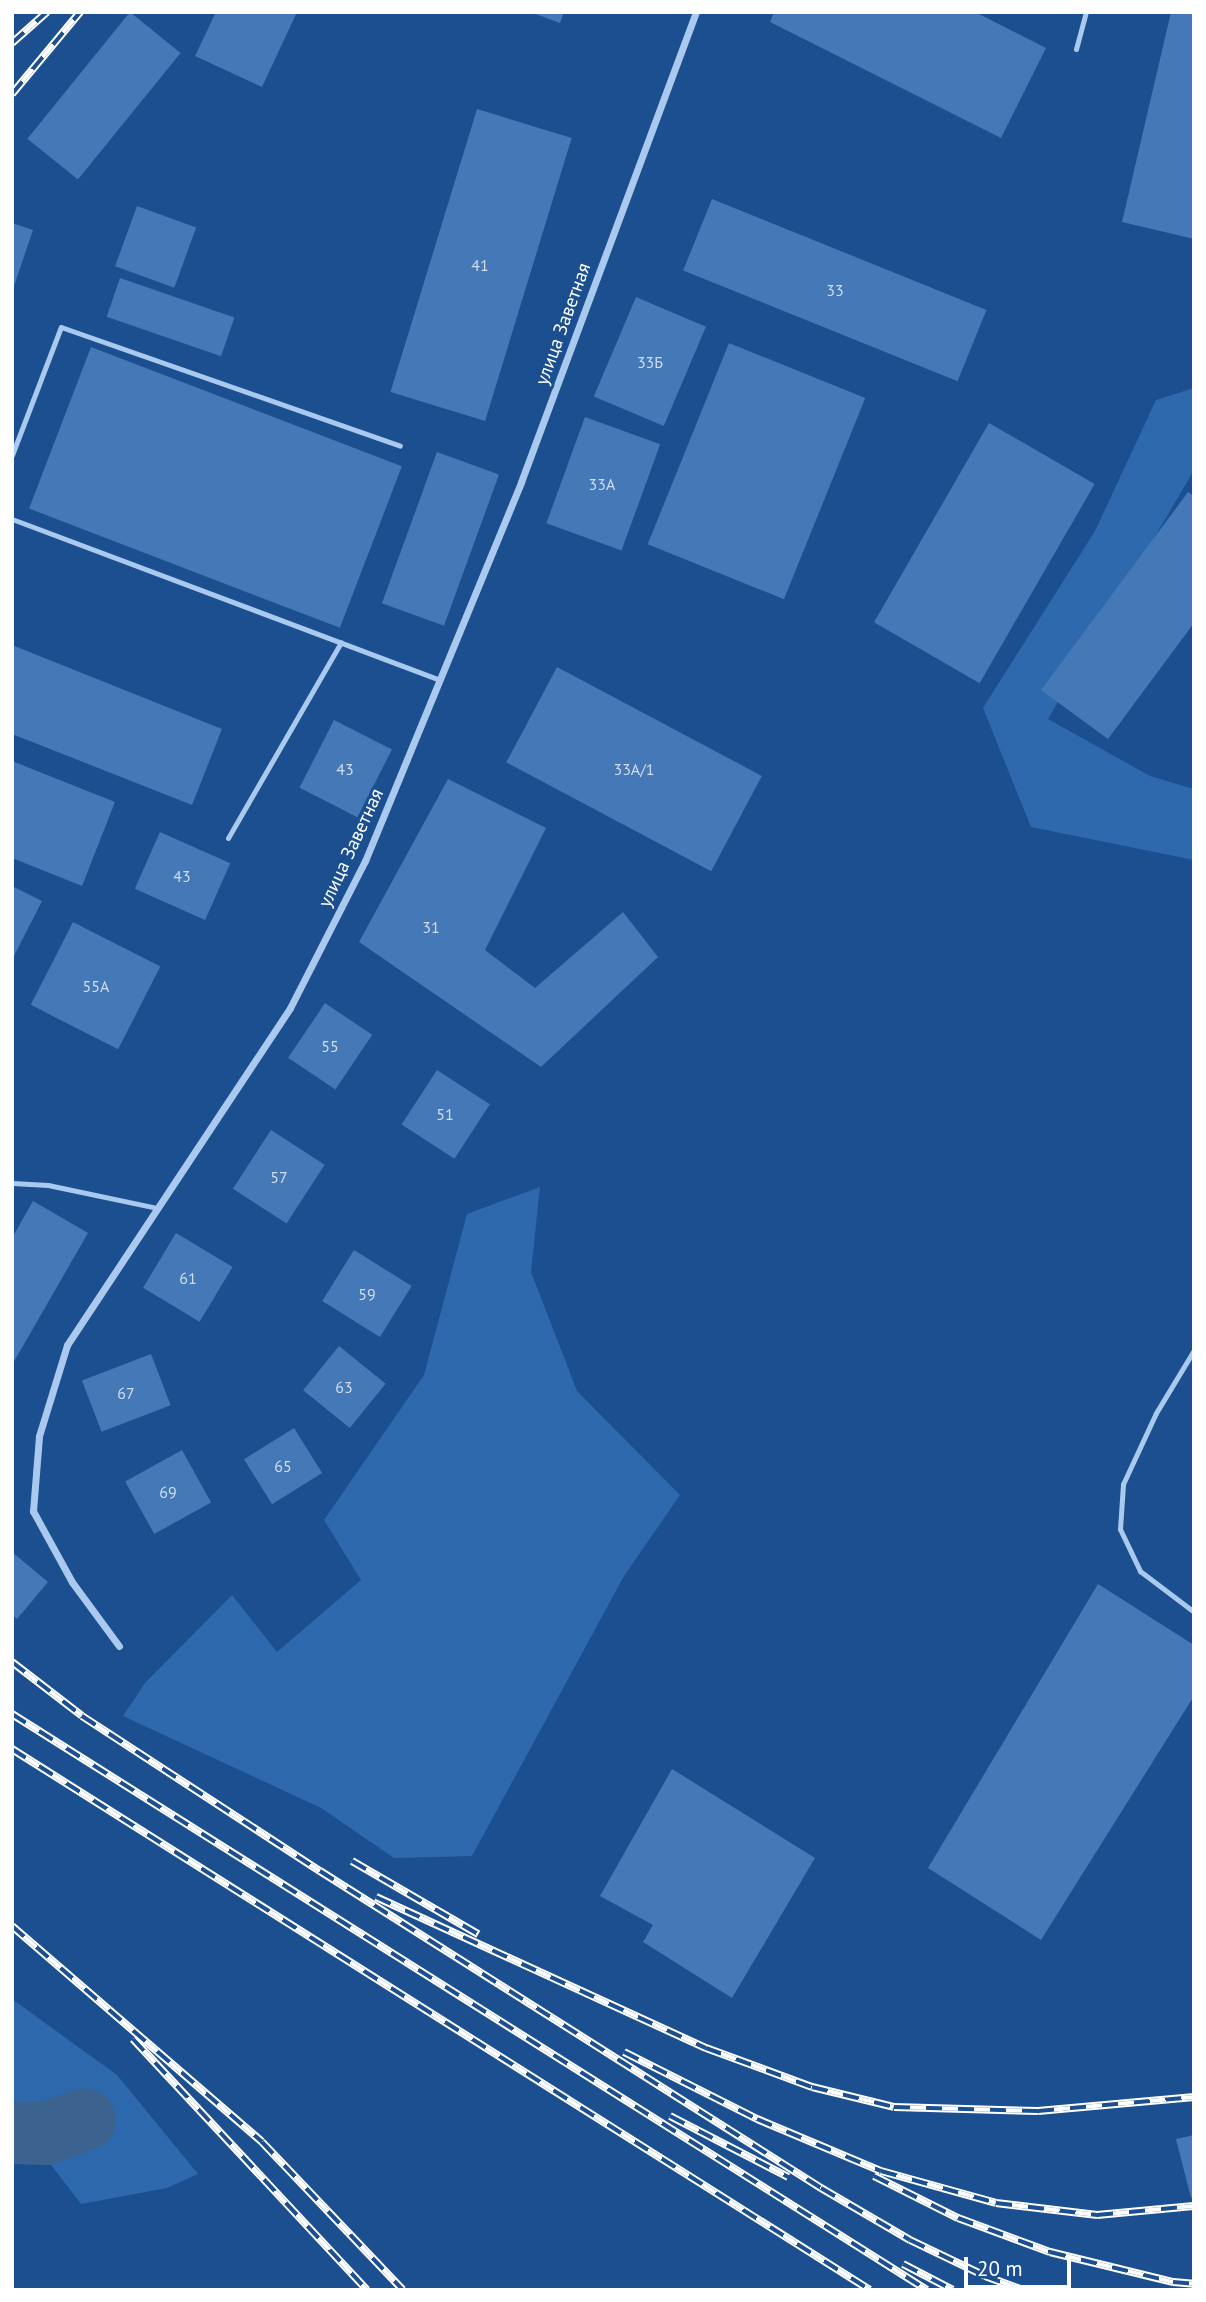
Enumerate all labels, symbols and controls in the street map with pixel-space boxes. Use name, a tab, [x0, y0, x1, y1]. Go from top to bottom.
house number: 41	[471, 255, 489, 275]
street label: улица Заветная	[530, 260, 596, 388]
house number: 33	[826, 280, 844, 300]
house number: 33Б	[637, 352, 663, 372]
house number: 33А	[589, 474, 615, 494]
house number: 43	[336, 759, 354, 779]
house number: 33А/1	[613, 759, 655, 779]
street label: улица Заветная	[314, 785, 388, 911]
house number: 43	[173, 866, 191, 886]
house number: 31	[422, 917, 440, 937]
house number: 55А	[83, 976, 109, 996]
house number: 55	[321, 1036, 339, 1056]
house number: 51	[436, 1104, 454, 1124]
house number: 57	[270, 1167, 288, 1187]
house number: 61	[179, 1268, 197, 1288]
house number: 59	[358, 1284, 376, 1304]
house number: 63	[335, 1377, 353, 1397]
house number: 67	[117, 1383, 135, 1403]
house number: 65	[274, 1456, 292, 1476]
house number: 69	[159, 1482, 177, 1502]
scale bar	[968, 2242, 1075, 2286]
text: 20 m	[977, 2255, 1023, 2282]

